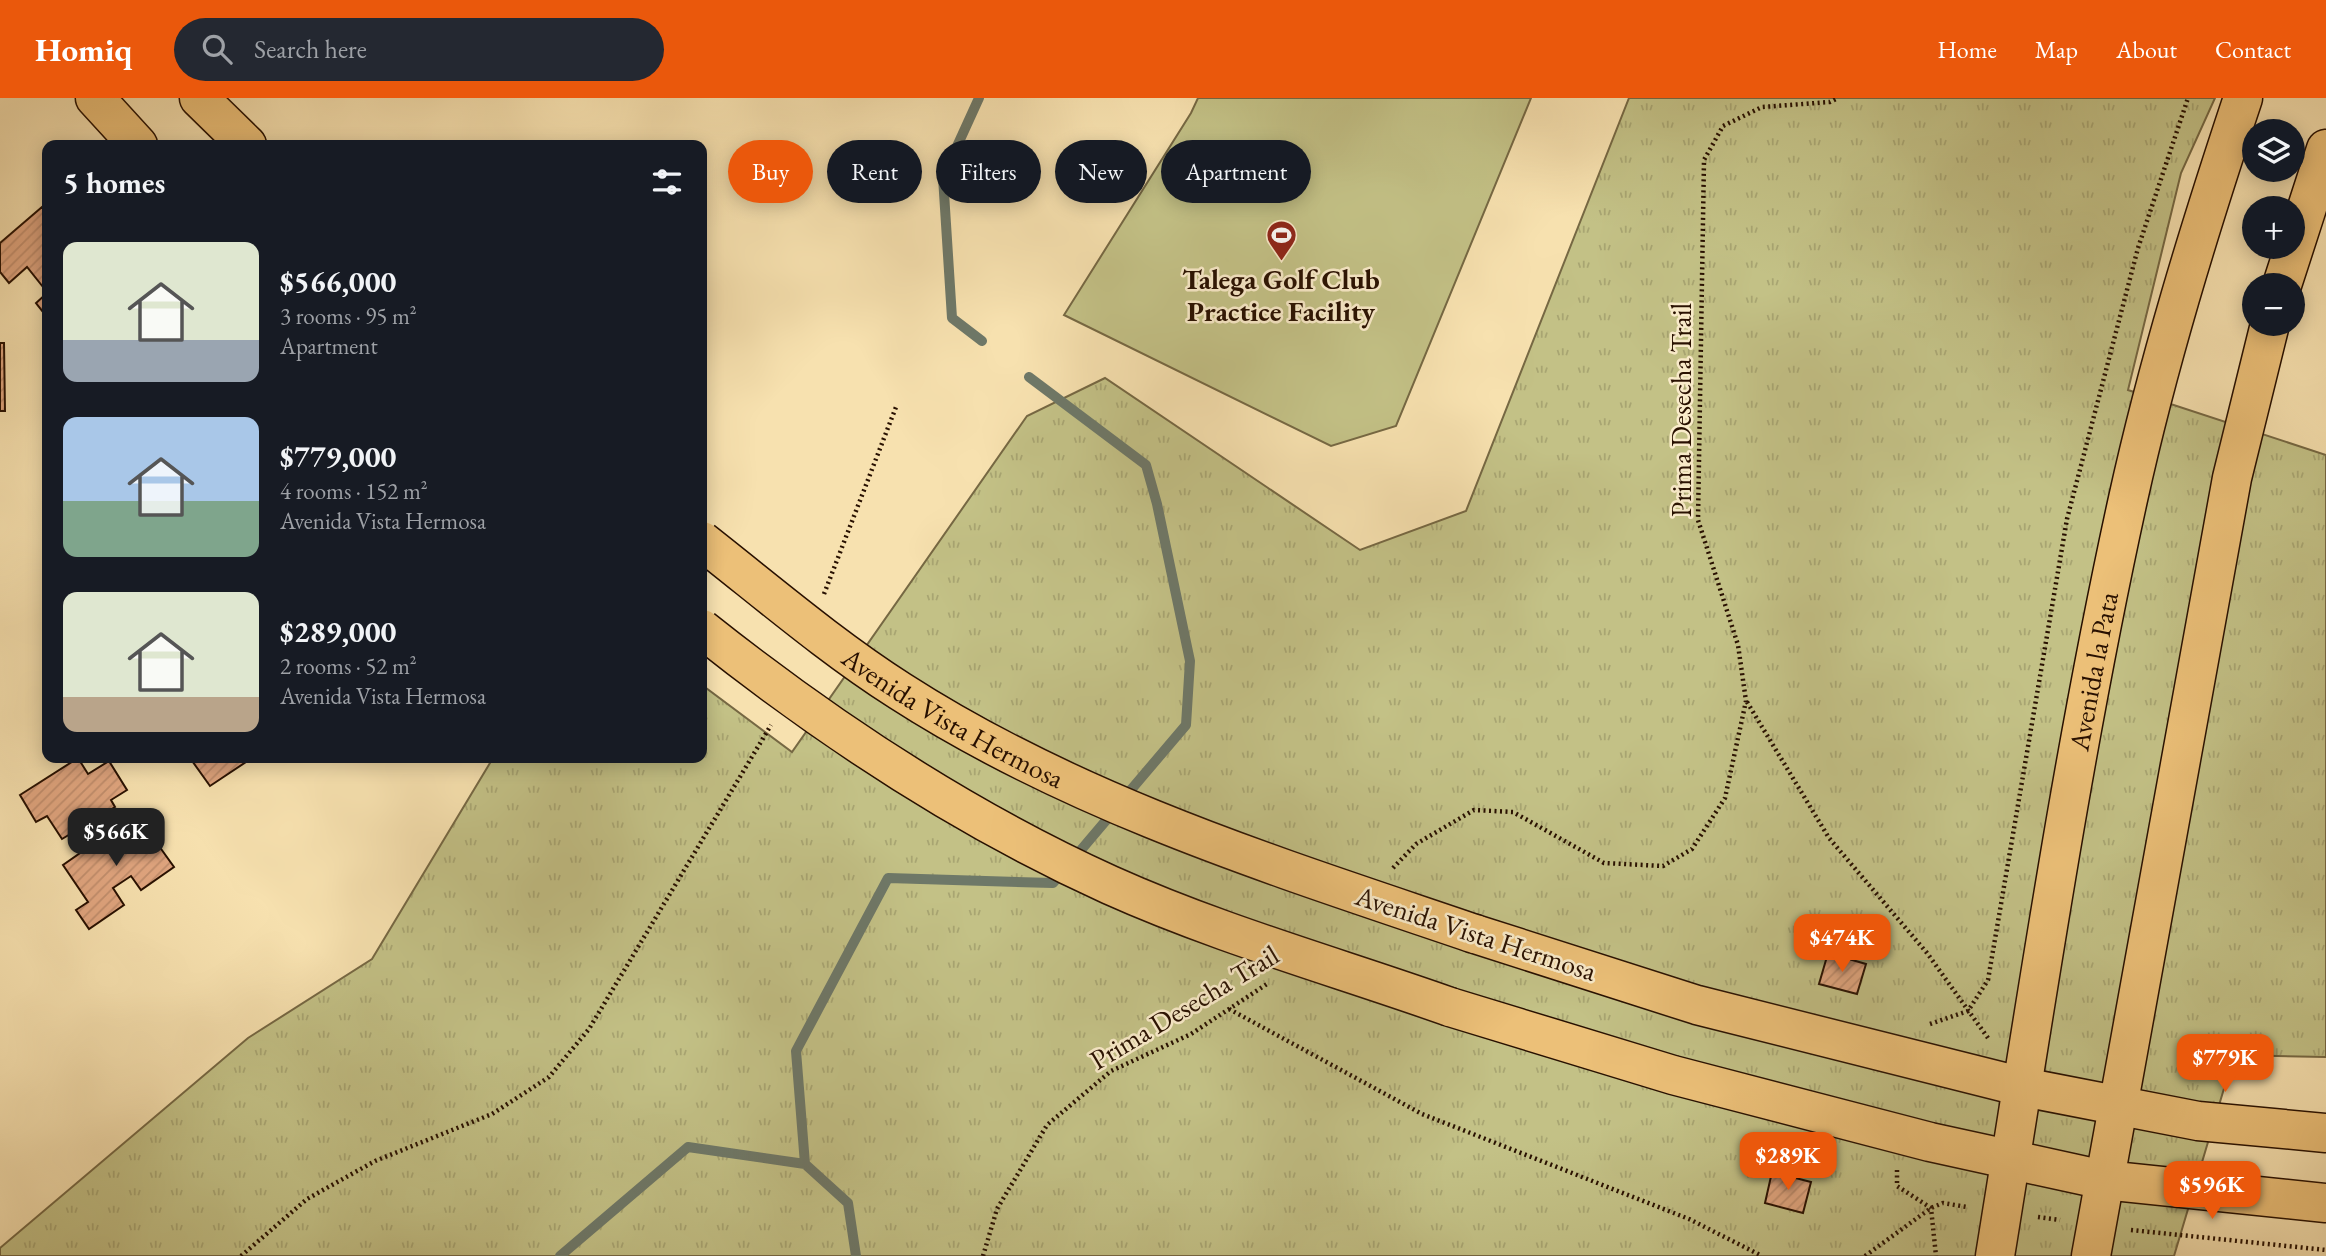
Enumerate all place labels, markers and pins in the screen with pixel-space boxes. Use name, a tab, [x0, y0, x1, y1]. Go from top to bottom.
sports icon: Talega Golf Club Practice Facility	[1264, 218, 1298, 262]
place label: Talega Golf Club Practice Facility	[1182, 261, 1380, 329]
pin: $566K	[67, 808, 165, 868]
pin: $474K	[1793, 914, 1891, 974]
pin: $779K	[2176, 1034, 2274, 1094]
pin: $289K	[1739, 1132, 1837, 1192]
pin: $596K	[2163, 1162, 2261, 1221]

